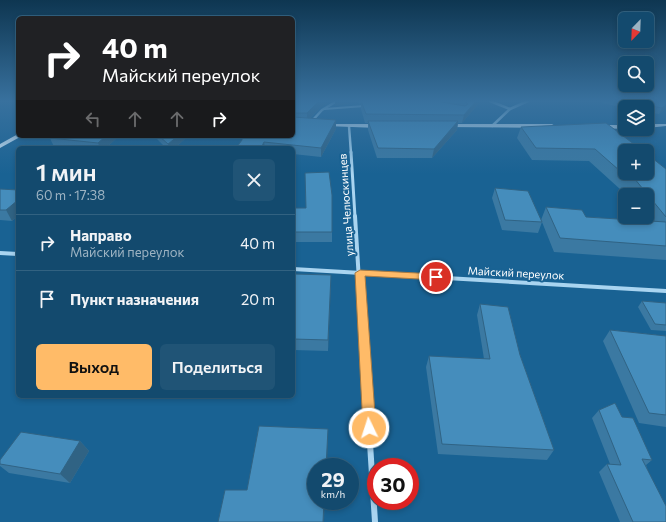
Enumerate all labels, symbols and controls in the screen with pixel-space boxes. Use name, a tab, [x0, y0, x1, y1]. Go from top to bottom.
north arrow	[618, 12, 654, 48]
map controls	[618, 12, 654, 224]
text: 40 m	[102, 30, 168, 64]
icon: right	[36, 32, 88, 84]
button: search	[618, 56, 654, 92]
text: Майский переулок	[102, 64, 260, 86]
button: layers	[618, 100, 654, 136]
icon: left	[82, 108, 104, 130]
icon: ahead	[124, 108, 146, 130]
icon: ahead	[166, 108, 188, 130]
icon: right	[208, 108, 230, 130]
button: +	[618, 144, 654, 180]
street label: улица Челюскинцев	[335, 153, 356, 257]
text: 1 мин	[36, 157, 97, 186]
button: close	[233, 159, 275, 201]
text: 60 m · 17:38	[36, 187, 105, 203]
button: −	[618, 188, 654, 224]
text: Направо	[70, 226, 132, 244]
icon: right	[36, 232, 58, 254]
text: 40 m	[240, 234, 275, 252]
text: Майский переулок	[70, 244, 184, 260]
pin	[419, 260, 453, 294]
street label: Майский переулок	[467, 263, 565, 282]
icon: arrive	[425, 266, 447, 288]
icon: arrive	[36, 288, 58, 310]
text: Пункт назначения	[70, 290, 199, 308]
text: 20 m	[241, 290, 275, 308]
button: Выход	[36, 344, 152, 390]
button: Поделиться	[160, 344, 275, 390]
position arrow	[348, 407, 390, 449]
speed limit sign: 30	[367, 458, 419, 510]
text: 29	[321, 467, 345, 491]
text: km/h	[321, 488, 345, 500]

